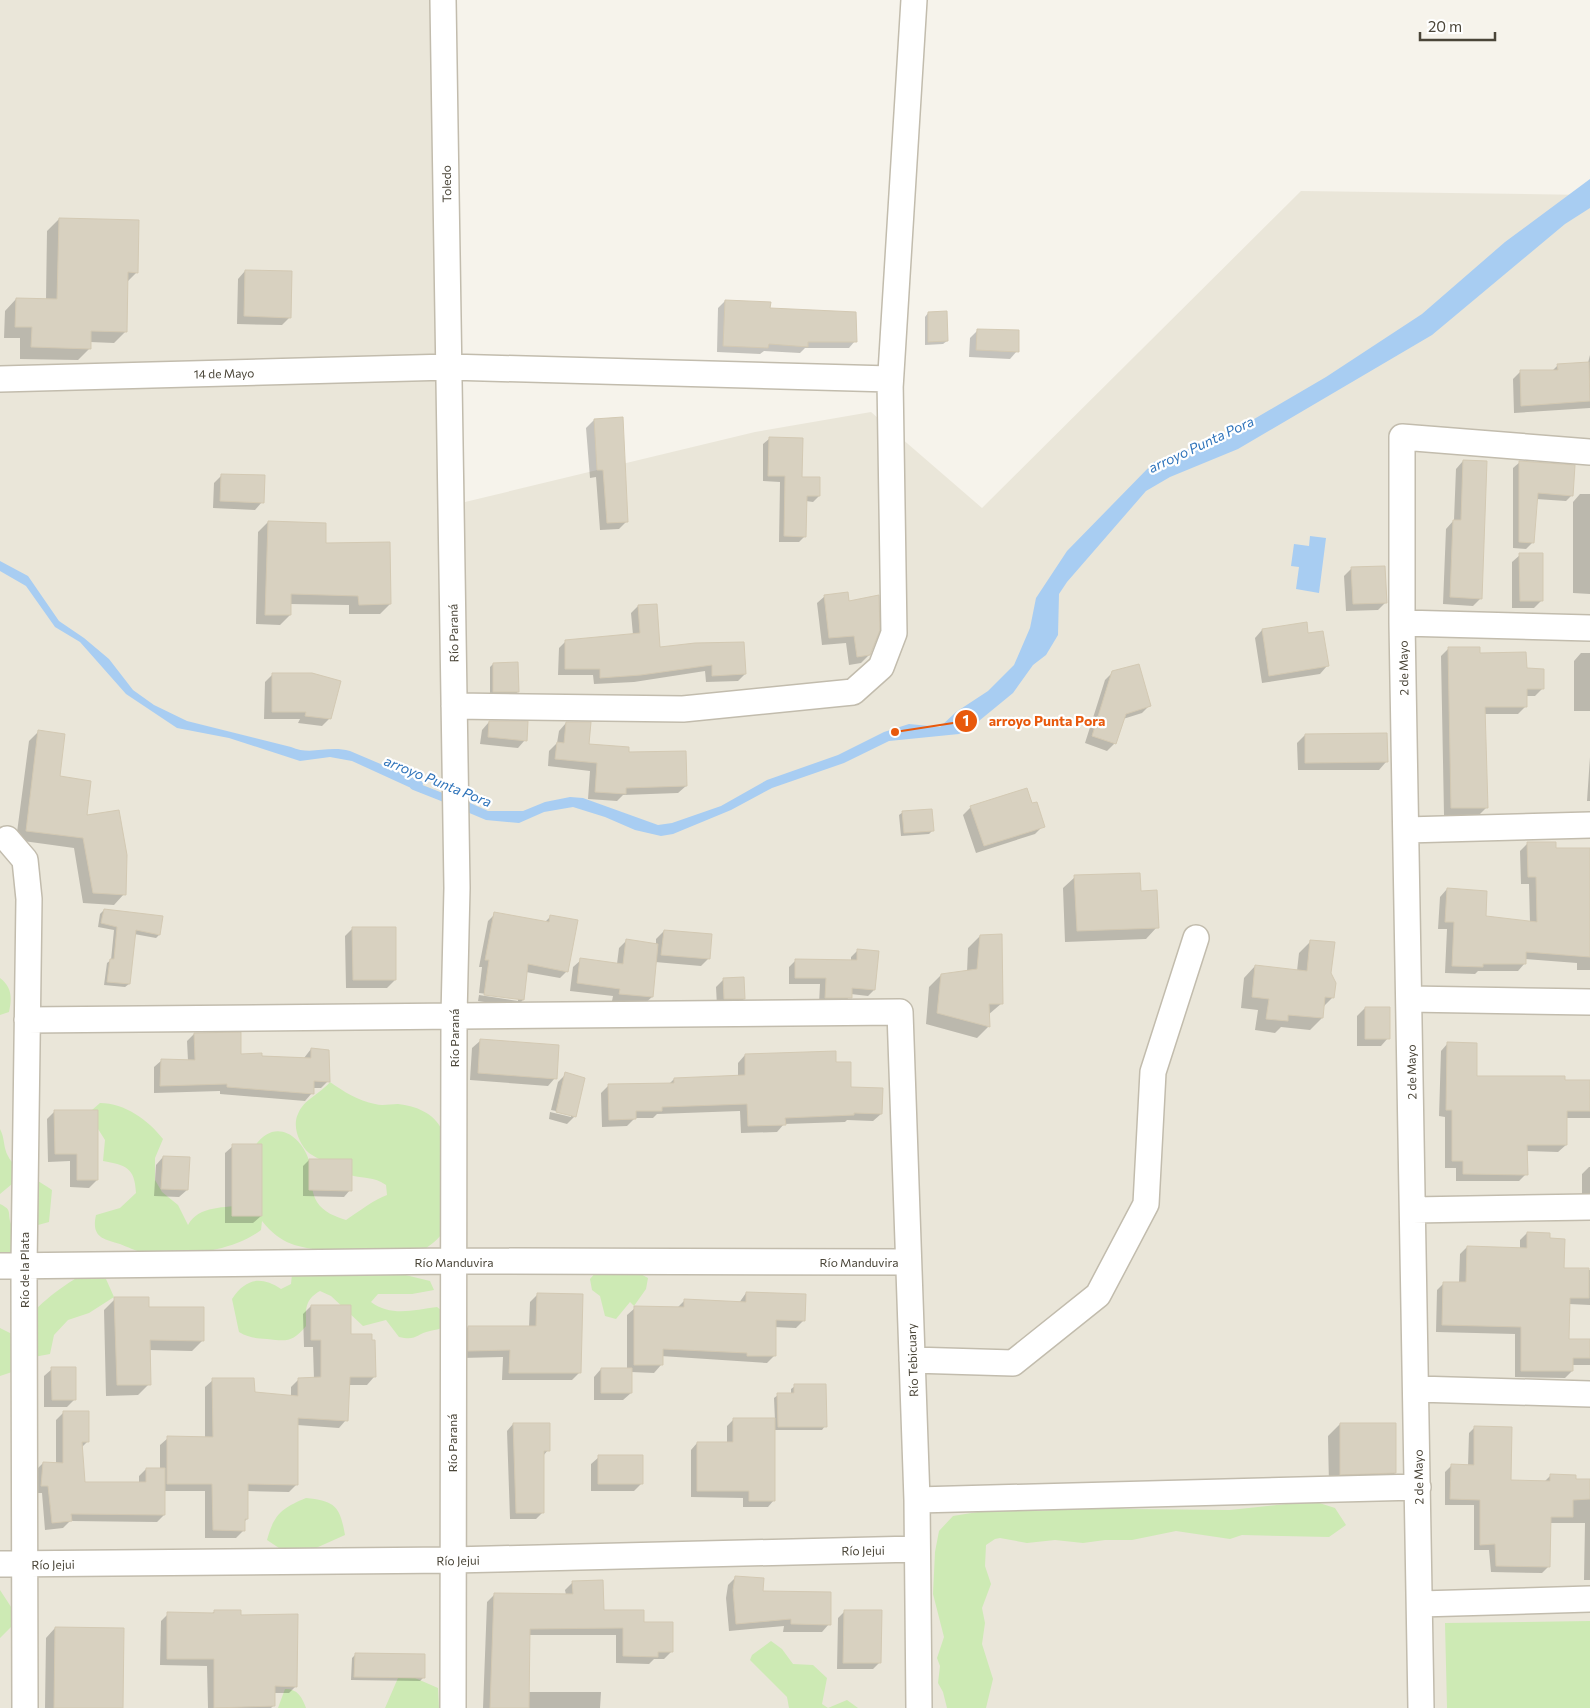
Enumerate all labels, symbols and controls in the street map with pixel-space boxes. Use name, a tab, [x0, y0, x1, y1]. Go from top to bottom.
scale bar	[1420, 10, 1495, 42]
text: 20 m	[1428, 17, 1462, 35]
street label: Toledo	[439, 165, 453, 203]
street label: 14 de Mayo	[193, 365, 255, 381]
water label: arroyo Punta Pora	[1146, 412, 1256, 476]
street label: Río Paraná	[445, 604, 461, 662]
street label: 2 de Mayo	[1396, 640, 1410, 696]
callout: arroyo Punta Pora	[954, 707, 1116, 736]
text: 1	[963, 711, 969, 729]
text: arroyo Punta Pora	[989, 712, 1105, 729]
water label: arroyo Punta Pora	[382, 752, 494, 810]
street label: Río Paraná	[447, 1009, 461, 1067]
street label: 2 de Mayo	[1404, 1044, 1418, 1100]
street label: Río de la Plata	[17, 1232, 31, 1308]
street label: Río Manduvira	[415, 1255, 493, 1269]
street label: Río Manduvira	[820, 1255, 898, 1269]
street label: Río Tebicuary	[904, 1323, 920, 1397]
street label: Río Paraná	[445, 1414, 459, 1472]
street label: 2 de Mayo	[1411, 1449, 1425, 1505]
street label: Río Jejui	[841, 1543, 885, 1558]
street label: Río Jejui	[436, 1553, 480, 1568]
street label: Río Jejui	[31, 1557, 75, 1572]

